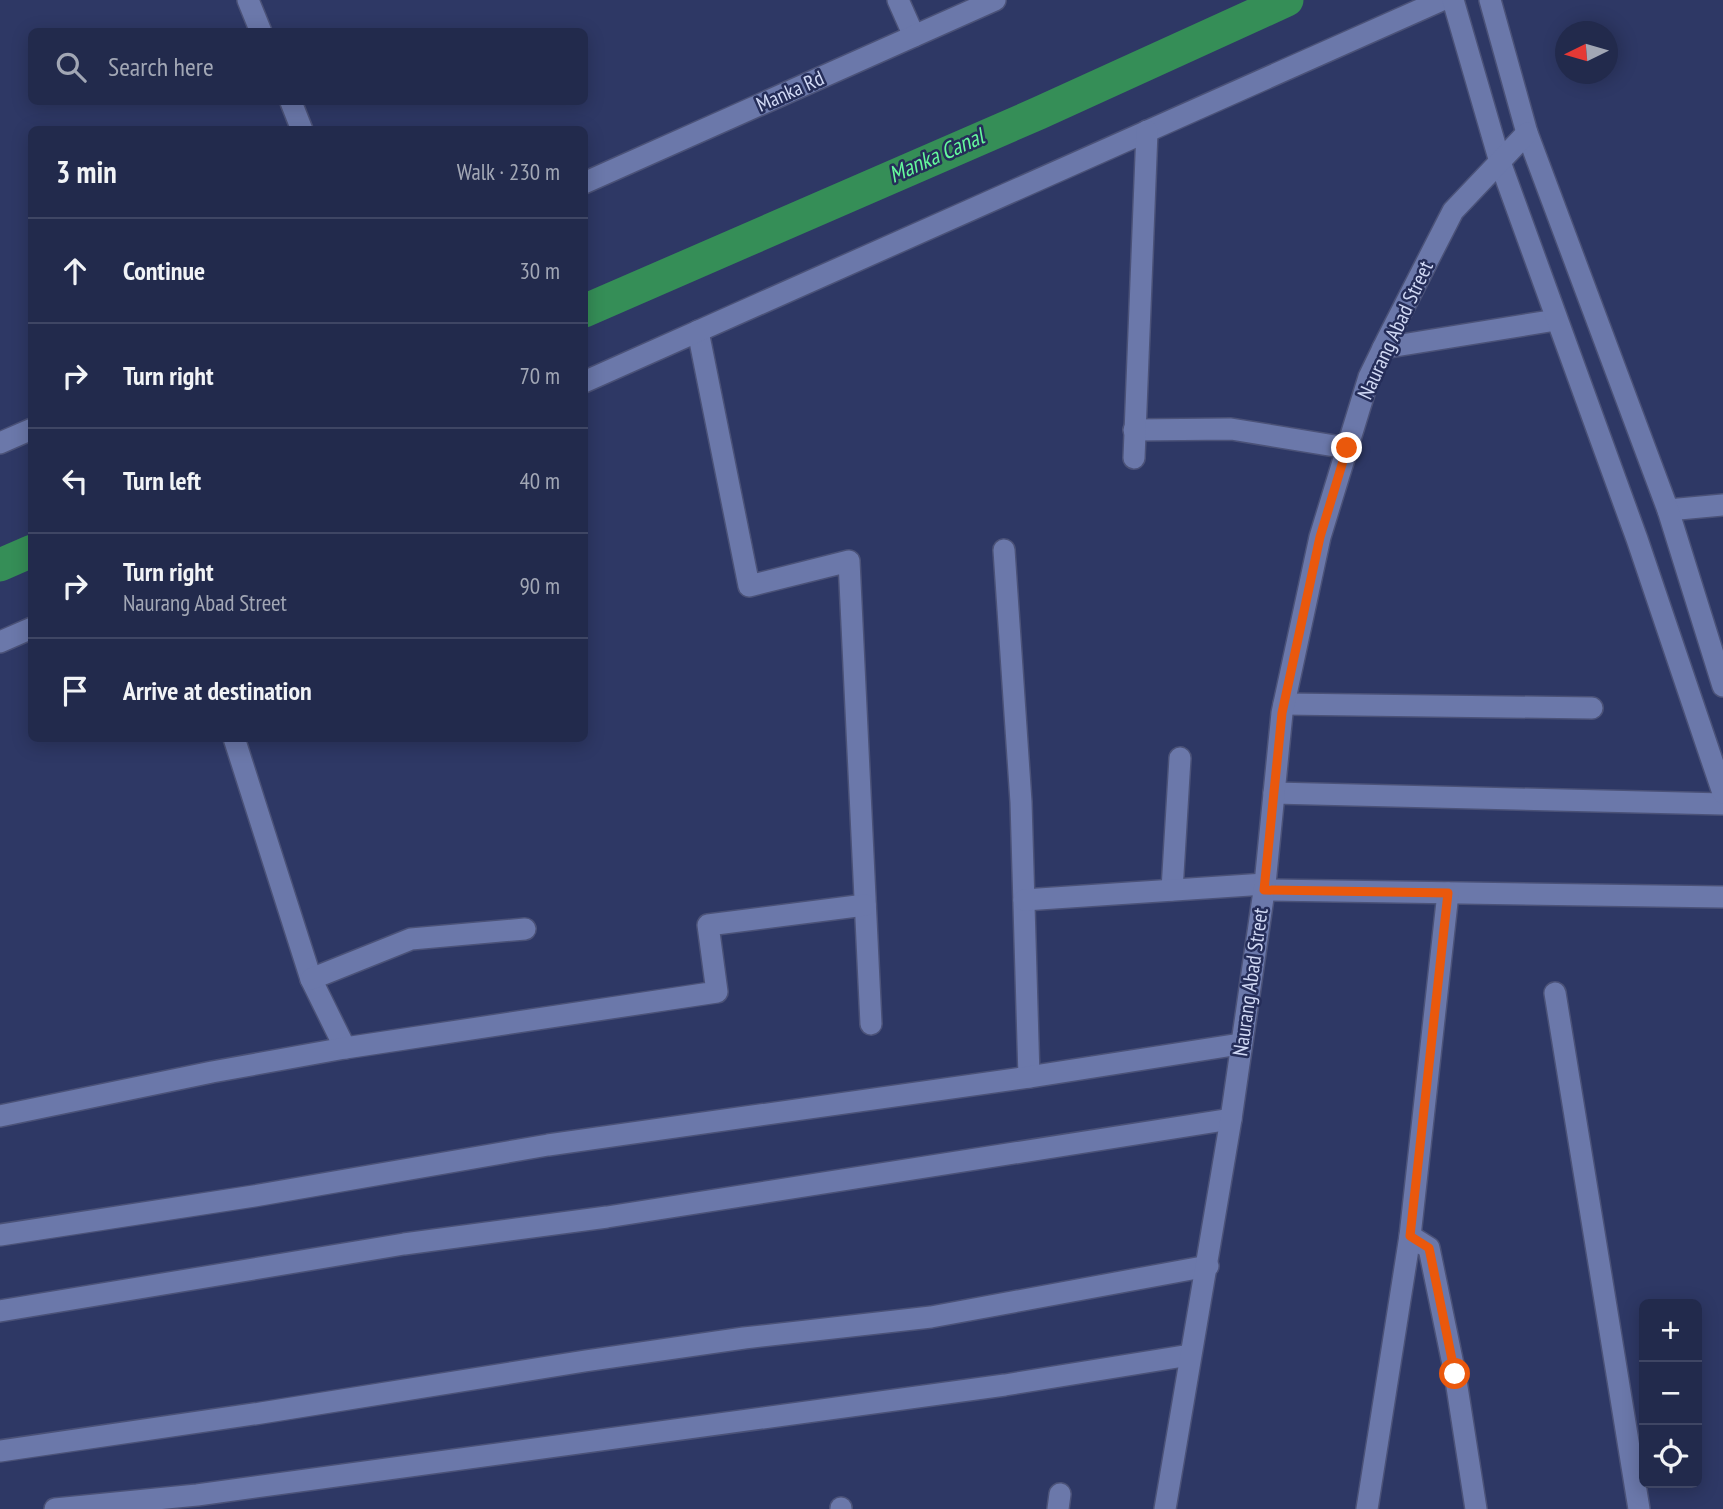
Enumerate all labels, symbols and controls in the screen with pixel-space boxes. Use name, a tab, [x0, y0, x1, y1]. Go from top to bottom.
north arrow	[1555, 21, 1618, 84]
search box	[28, 28, 588, 105]
icon: search	[52, 48, 90, 86]
text: Search here	[108, 50, 214, 83]
street label: Manka Rd	[752, 64, 828, 118]
water label: Manka Canal	[884, 120, 990, 189]
text: 3 min	[56, 152, 117, 191]
text: Walk · 230 m	[457, 157, 560, 186]
icon: ahead	[56, 252, 94, 290]
text: Continue	[123, 254, 205, 287]
text: 30 m	[519, 256, 560, 285]
street label: Naurang Abad Street	[1351, 256, 1439, 404]
icon: right	[56, 357, 94, 395]
text: Turn right	[123, 359, 214, 392]
text: 70 m	[519, 361, 560, 390]
route end	[1331, 432, 1362, 463]
icon: left	[56, 462, 94, 500]
text: Turn left	[123, 464, 201, 497]
text: 40 m	[519, 466, 560, 495]
text: Turn right	[123, 555, 214, 588]
icon: right	[56, 567, 94, 605]
text: 90 m	[519, 571, 560, 600]
text: Naurang Abad Street	[123, 588, 287, 617]
icon: arrive	[56, 672, 94, 710]
text: Arrive at destination	[123, 674, 312, 707]
street label: Naurang Abad Street	[1226, 906, 1274, 1058]
map controls	[1639, 1299, 1702, 1488]
button: +	[1639, 1299, 1702, 1362]
route start	[1439, 1358, 1470, 1389]
button: −	[1639, 1362, 1702, 1425]
button: locate	[1639, 1425, 1702, 1488]

